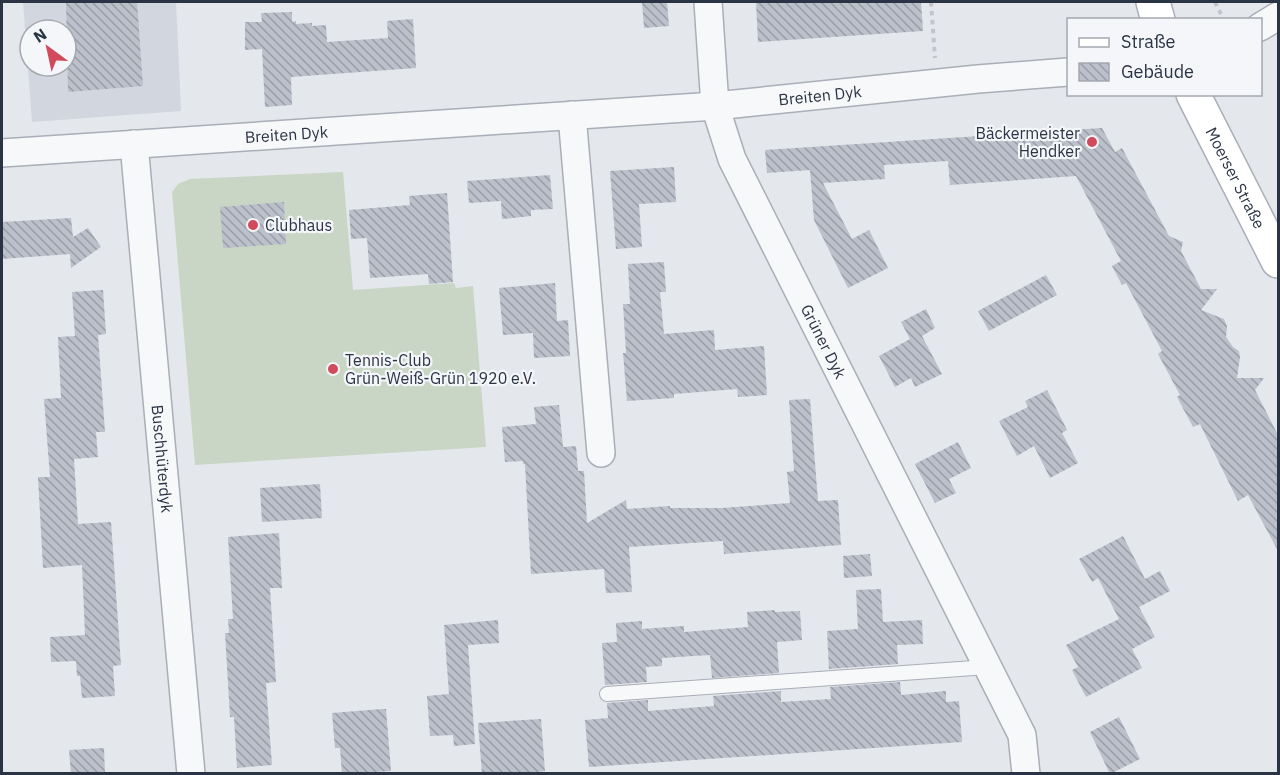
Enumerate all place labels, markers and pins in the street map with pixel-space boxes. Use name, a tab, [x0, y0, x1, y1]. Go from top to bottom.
place label: Bäckermeister Hendker	[976, 123, 1080, 161]
marker: Bäckermeister Hendker	[1085, 135, 1099, 149]
place label: Clubhaus	[265, 215, 332, 235]
marker: Clubhaus	[246, 218, 260, 232]
place label: Tennis-Club Grün-Weiß-Grün 1920 e.V.	[345, 350, 536, 388]
marker: Tennis-Club Grün-Weiß-Grün 1920 e.V.	[326, 362, 340, 376]

